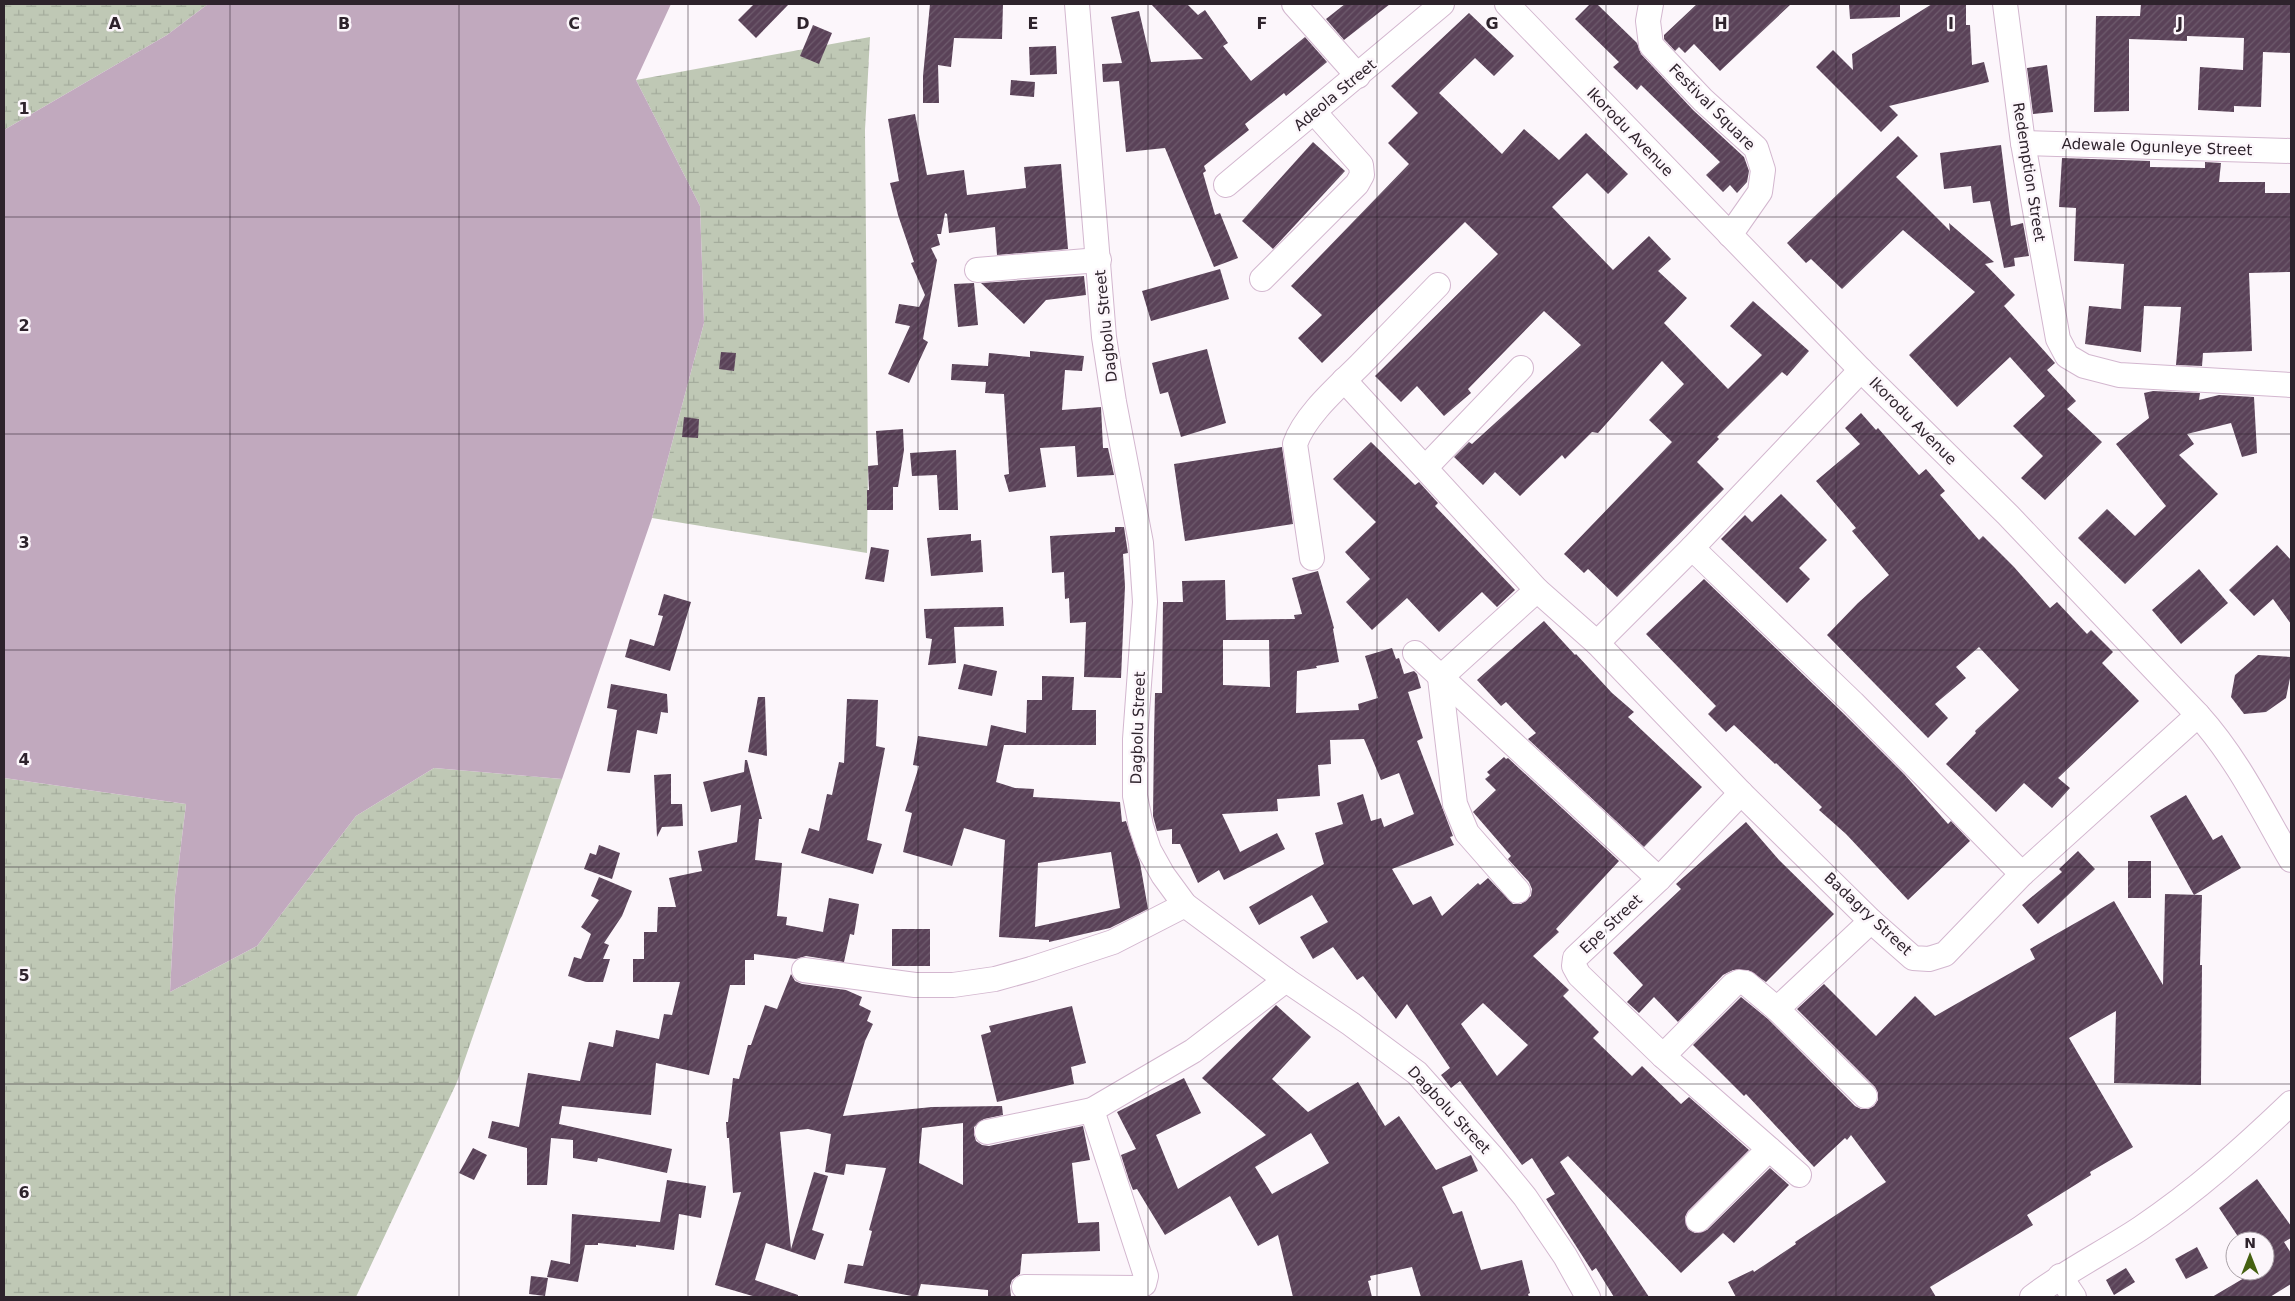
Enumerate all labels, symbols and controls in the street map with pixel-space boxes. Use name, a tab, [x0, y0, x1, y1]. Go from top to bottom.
text: A	[109, 14, 122, 33]
text: B	[338, 14, 350, 33]
text: C	[568, 14, 580, 33]
text: D	[796, 14, 810, 33]
text: E	[1028, 14, 1038, 33]
text: F	[1257, 14, 1267, 33]
text: G	[1485, 14, 1499, 33]
text: H	[1714, 14, 1728, 33]
text: I	[1948, 14, 1954, 33]
text: J	[2176, 14, 2183, 33]
street label: Adeola Street	[1290, 55, 1380, 135]
street label: Festival Square	[1665, 60, 1759, 154]
street label: Ikorodu Avenue	[1583, 84, 1677, 180]
text: 1	[18, 99, 30, 118]
street label: Redemption Street	[2009, 101, 2049, 243]
street label: Adewale Ogunleye Street	[2061, 135, 2253, 159]
street label: Dagbolu Street	[1091, 269, 1121, 383]
text: 2	[18, 316, 30, 335]
street label: Ikorodu Avenue	[1866, 374, 1960, 468]
text: 3	[18, 533, 30, 552]
street label: Dagbolu Street	[1127, 671, 1149, 785]
text: 4	[18, 750, 30, 769]
street label: Badagry Street	[1821, 869, 1916, 959]
street label: Epe Street	[1576, 891, 1646, 957]
text: 5	[18, 966, 30, 985]
street label: Dagbolu Street	[1404, 1063, 1494, 1158]
text: 6	[18, 1183, 30, 1202]
north arrow	[2225, 1231, 2275, 1281]
text: N	[2244, 1235, 2256, 1251]

